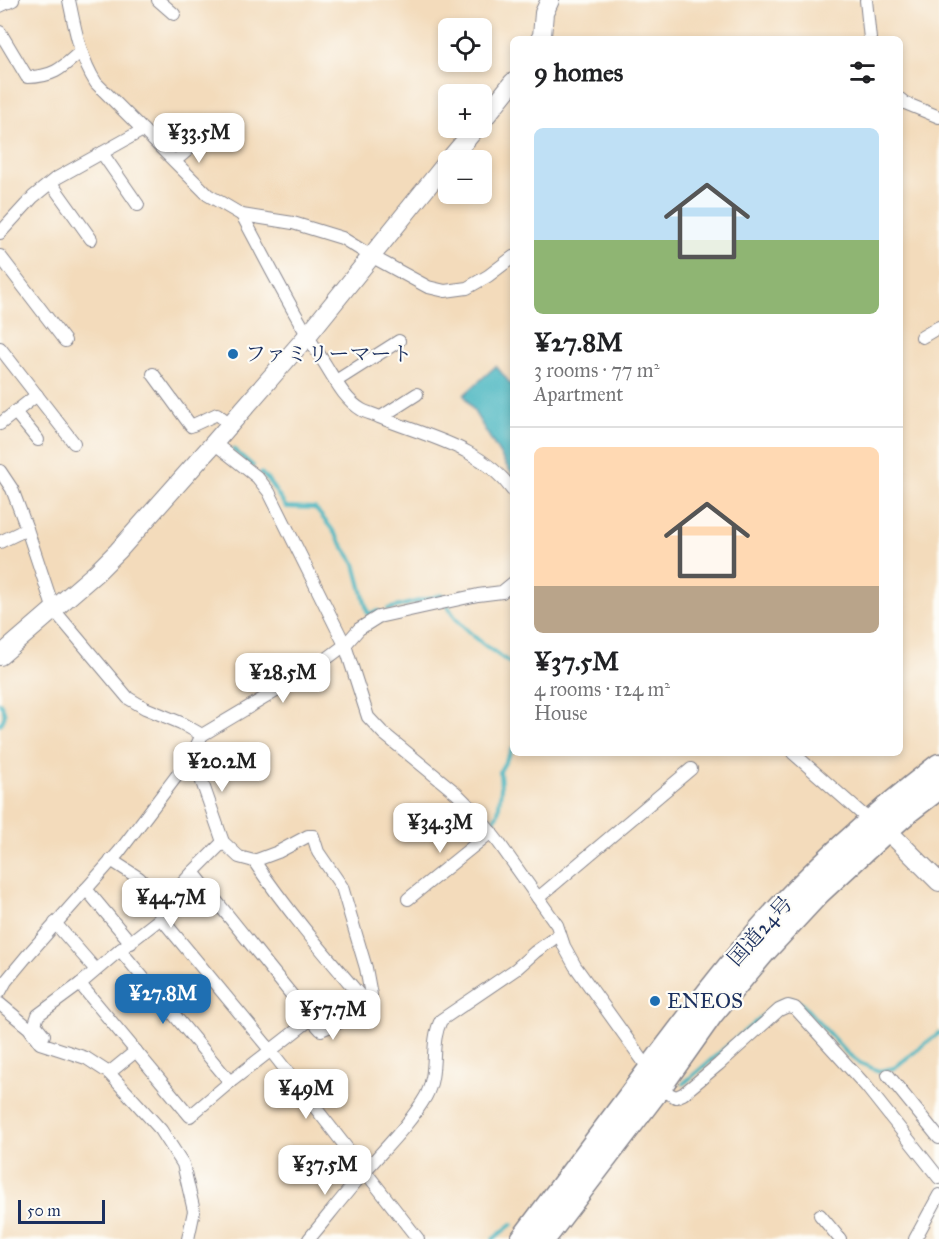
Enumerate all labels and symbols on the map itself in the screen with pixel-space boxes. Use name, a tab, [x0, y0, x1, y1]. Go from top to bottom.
pin: ¥33.5M	[150, 113, 248, 164]
place label: ファミリーマート	[245, 341, 413, 367]
marker: ファミリーマート	[226, 347, 240, 361]
pin: ¥28.5M	[234, 653, 332, 704]
pin: ¥20.2M	[173, 742, 271, 793]
pin: ¥34.3M	[391, 803, 489, 854]
pin: ¥44.7M	[122, 878, 220, 929]
street label: 国道24号	[722, 891, 798, 971]
pin: ¥27.8M	[114, 974, 212, 1025]
place label: ENEOS	[667, 988, 743, 1014]
pin: ¥57.7M	[284, 990, 382, 1041]
marker: ENEOS	[648, 994, 662, 1008]
pin: ¥49M	[270, 1069, 342, 1120]
pin: ¥37.5M	[276, 1145, 374, 1196]
scale bar	[18, 1197, 105, 1224]

